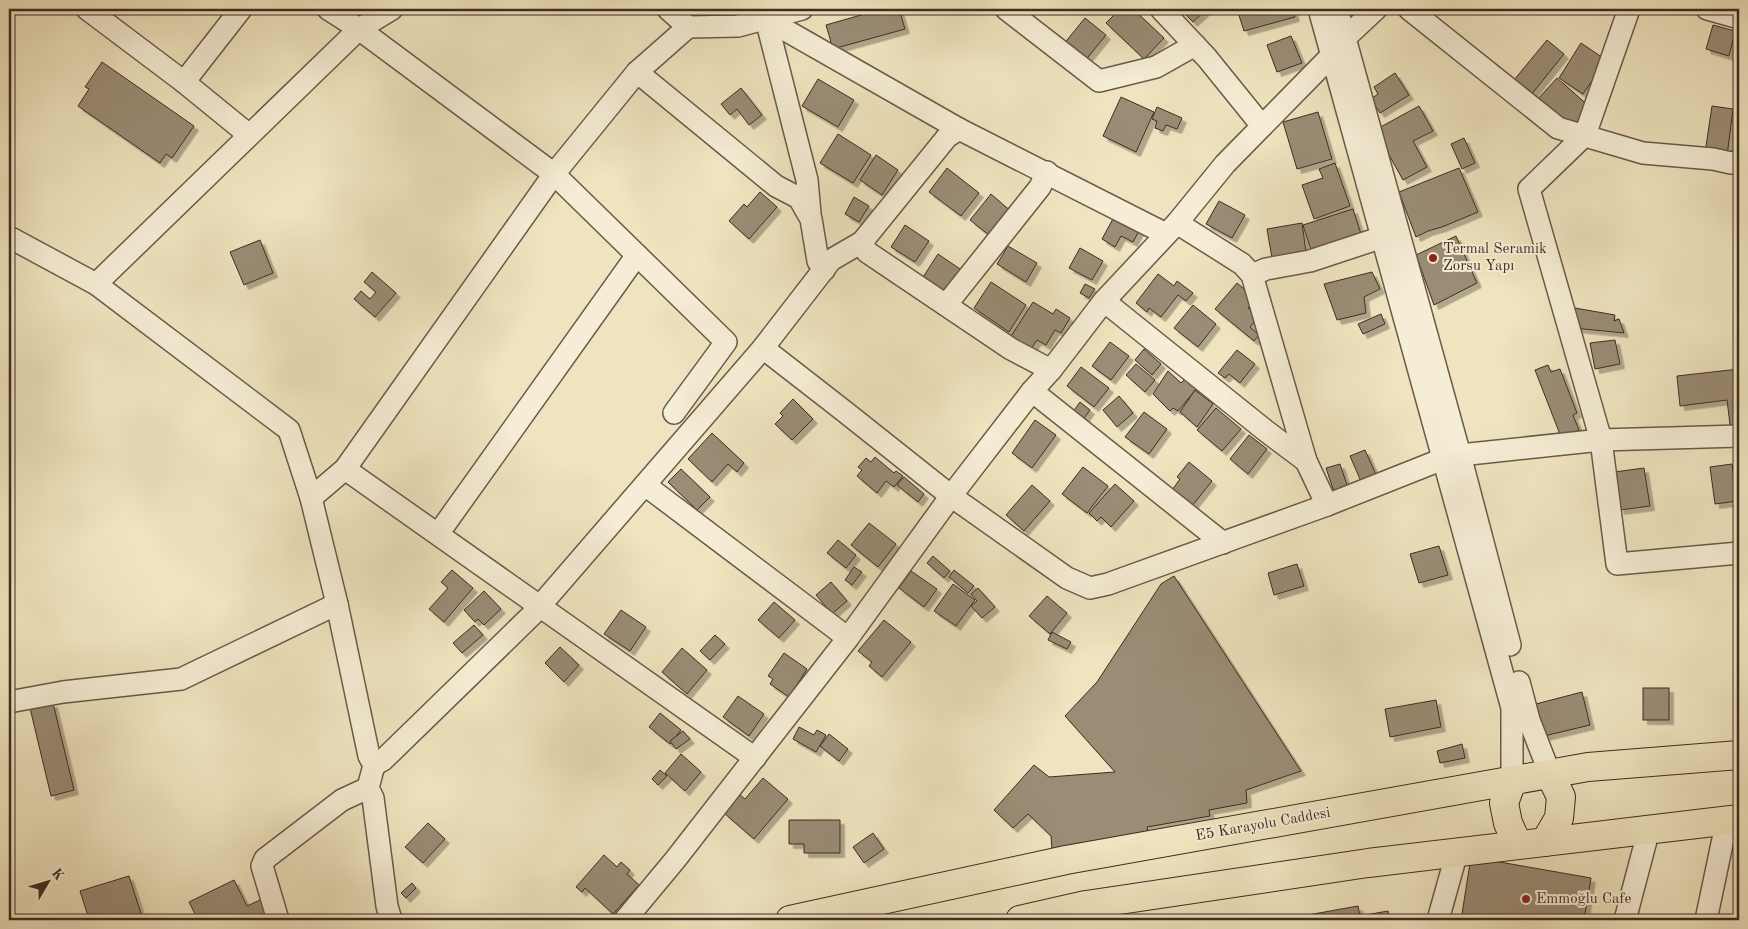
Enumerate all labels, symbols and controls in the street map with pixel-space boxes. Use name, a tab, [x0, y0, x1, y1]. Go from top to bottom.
place label: Termal Seramik Zorsu Yapı	[1443, 242, 1547, 274]
marker: Termal Seramik Zorsu Yapı	[1427, 252, 1439, 264]
street label: E5 Karayolu Caddesi	[1194, 806, 1332, 844]
north arrow	[22, 856, 72, 906]
text: K	[49, 866, 66, 883]
place label: Emmoğlu Cafe	[1536, 892, 1631, 907]
marker: Emmoğlu Cafe	[1520, 893, 1532, 905]

